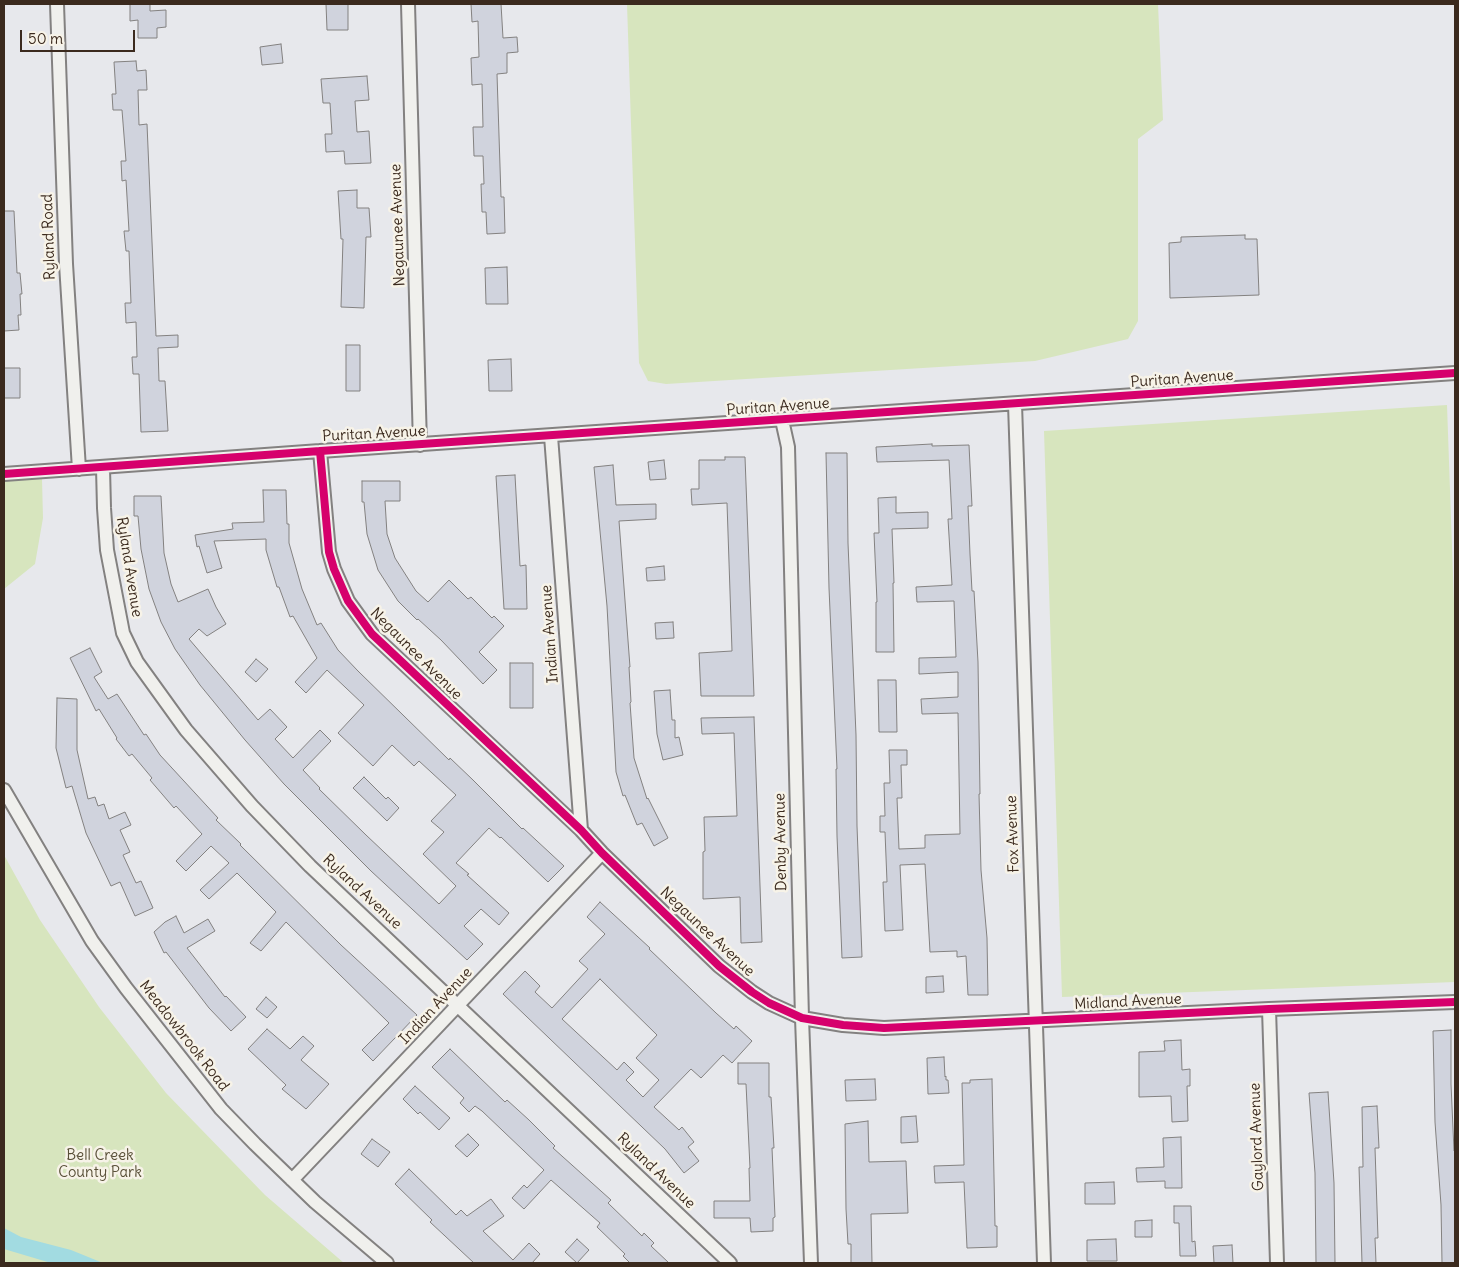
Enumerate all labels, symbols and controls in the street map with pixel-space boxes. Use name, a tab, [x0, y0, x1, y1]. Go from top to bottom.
scale bar	[22, 20, 138, 52]
text: 50 m	[28, 29, 63, 48]
street label: Negaunee Avenue	[387, 163, 409, 287]
street label: Ryland Road	[39, 194, 59, 280]
street label: Puritan Avenue	[1130, 366, 1234, 392]
street label: Puritan Avenue	[726, 394, 830, 420]
street label: Puritan Avenue	[322, 422, 426, 446]
street label: Ryland Avenue	[112, 516, 146, 618]
street label: Indian Avenue	[538, 584, 562, 684]
street label: Negaunee Avenue	[366, 604, 466, 704]
street label: Denby Avenue	[771, 793, 791, 891]
street label: Fox Avenue	[1003, 795, 1023, 873]
street label: Ryland Avenue	[319, 851, 405, 933]
street label: Negaunee Avenue	[656, 884, 758, 980]
street label: Indian Avenue	[396, 964, 476, 1048]
street label: Meadowbrook Road	[135, 977, 233, 1095]
street label: Midland Avenue	[1074, 990, 1182, 1014]
street label: Gaylord Avenue	[1246, 1083, 1268, 1191]
street label: Ryland Avenue	[613, 1129, 699, 1213]
park label: Bell Creek County Park	[58, 1147, 142, 1182]

